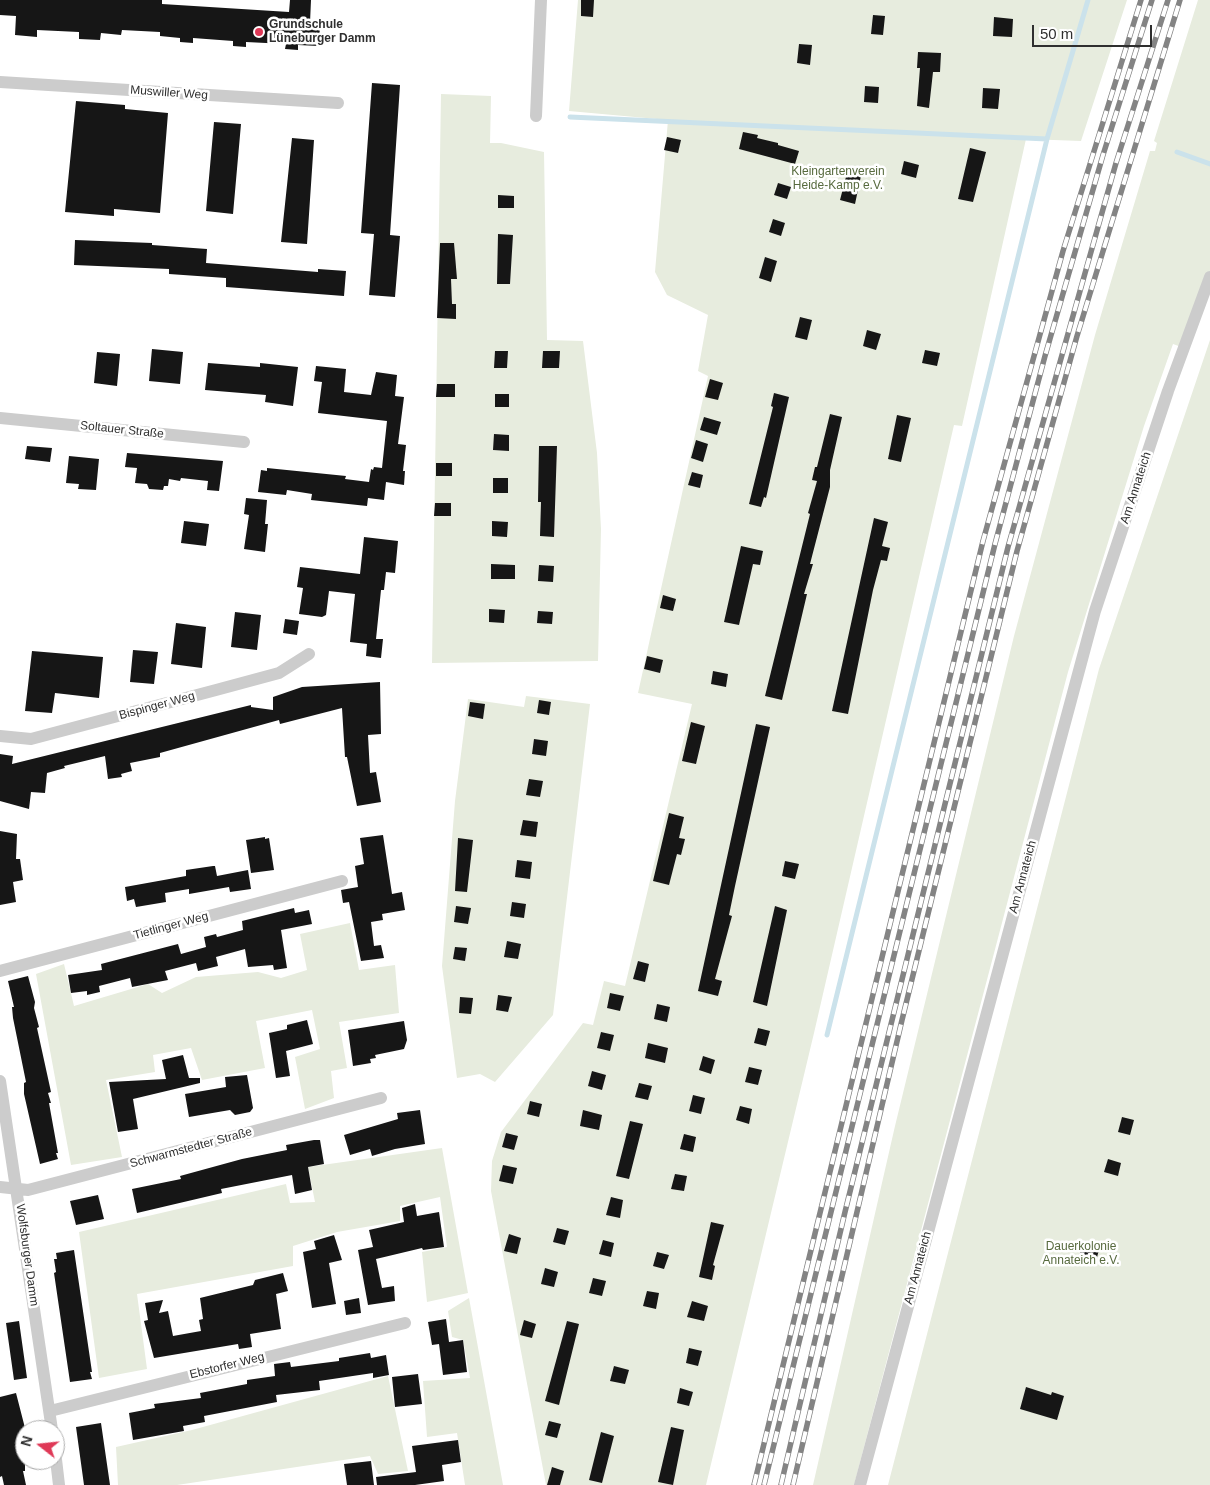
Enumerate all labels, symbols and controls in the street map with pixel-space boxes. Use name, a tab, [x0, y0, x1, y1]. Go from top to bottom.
scale bar	[1035, 15, 1155, 47]
place label: Grundschule Lüneburger Damm	[269, 18, 376, 46]
text: 50 m	[1040, 25, 1073, 42]
marker: Grundschule Lüneburger Damm	[253, 26, 265, 38]
street label: Muswiller Weg	[130, 83, 208, 103]
park label: Kleingartenverein Heide-Kamp e.V.	[791, 165, 885, 193]
street label: Soltauer Straße	[79, 418, 165, 442]
street label: Am Annateich	[1118, 450, 1154, 526]
street label: Bispinger Weg	[118, 689, 196, 723]
street label: Am Annateich	[1006, 839, 1040, 915]
street label: Tietlinger Weg	[132, 909, 210, 943]
street label: Schwarmstedter Straße	[128, 1125, 254, 1171]
street label: Wolfsburger Damm	[13, 1203, 41, 1307]
street label: Am Annateich	[901, 1230, 935, 1306]
park label: Dauerkolonie Annateich e.V.	[1043, 1240, 1119, 1268]
street label: Ebstorfer Weg	[188, 1350, 266, 1382]
north arrow	[15, 1420, 65, 1470]
text: N	[17, 1434, 36, 1448]

